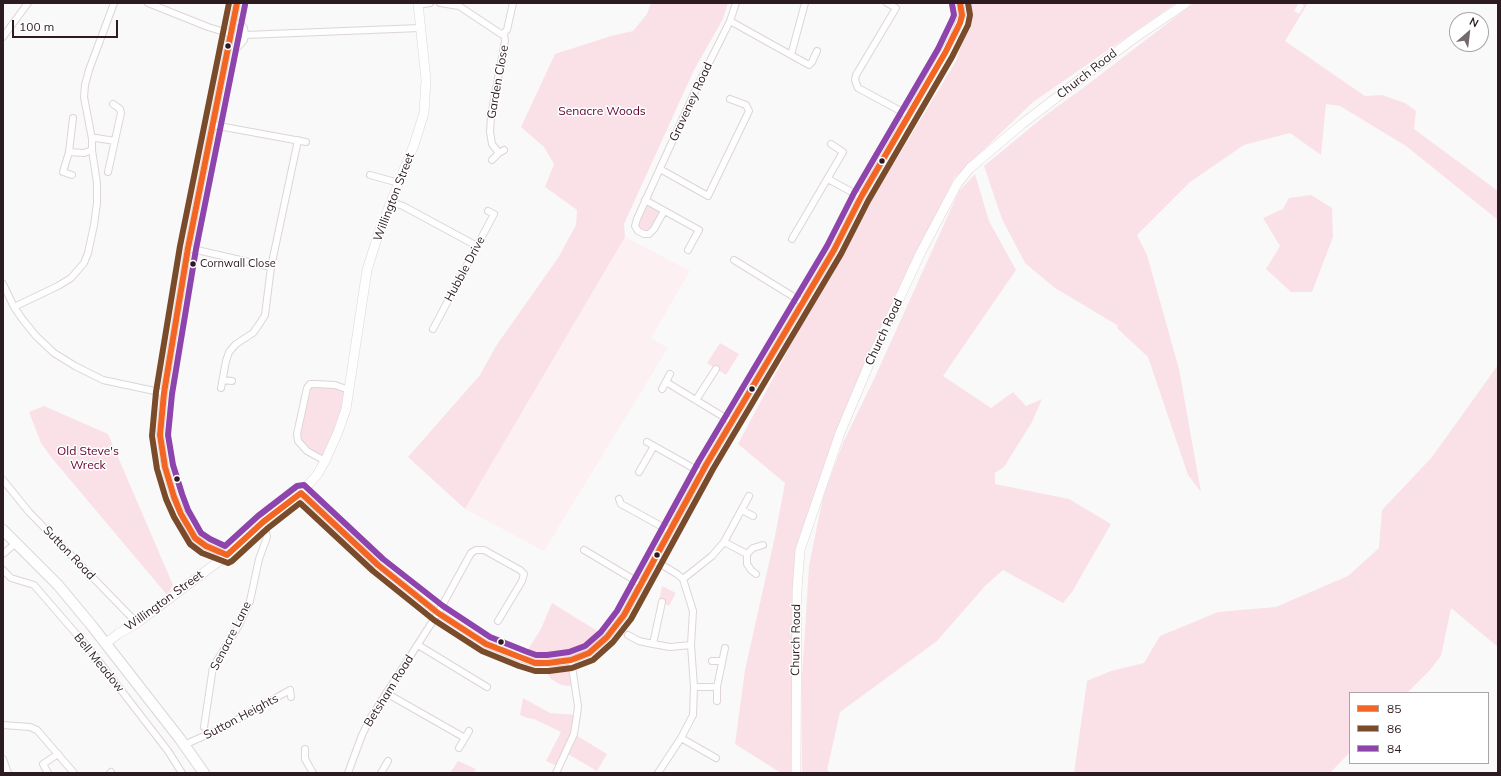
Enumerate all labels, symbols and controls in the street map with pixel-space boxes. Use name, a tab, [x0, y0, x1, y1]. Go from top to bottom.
scale bar	[14, 12, 120, 38]
north arrow	[1449, 12, 1489, 52]
text: N	[1467, 14, 1481, 30]
text: 100 m	[19, 19, 54, 34]
unlabelled marker	[223, 41, 233, 51]
street label: Garden Close	[484, 44, 512, 120]
street label: Church Road	[1054, 46, 1120, 102]
street label: Graveney Road	[666, 60, 716, 144]
park label: Senacre Woods	[558, 104, 646, 118]
street label: Willington Street	[371, 151, 417, 243]
unlabelled marker	[877, 156, 887, 166]
street label: Hubble Drive	[442, 234, 488, 304]
place label: Cornwall Close	[200, 257, 276, 271]
marker: Cornwall Close	[188, 259, 198, 269]
street label: Church Road	[862, 296, 906, 368]
unlabelled marker	[747, 384, 757, 394]
park label: Old Steve's Wreck	[57, 444, 119, 472]
unlabelled marker	[172, 474, 182, 484]
street label: Sutton Road	[40, 523, 98, 583]
unlabelled marker	[652, 550, 662, 560]
street label: Willington Street	[122, 568, 206, 634]
street label: Senacre Lane	[207, 599, 255, 673]
street label: Church Road	[788, 604, 804, 676]
street label: Bell Meadow	[71, 631, 127, 695]
unlabelled marker	[496, 637, 506, 647]
street label: Betsham Road	[361, 652, 417, 730]
street label: Sutton Heights	[201, 691, 281, 743]
legend	[1349, 692, 1489, 764]
text: 85	[1387, 701, 1401, 716]
text: 86	[1387, 721, 1401, 736]
text: 84	[1387, 741, 1401, 756]

